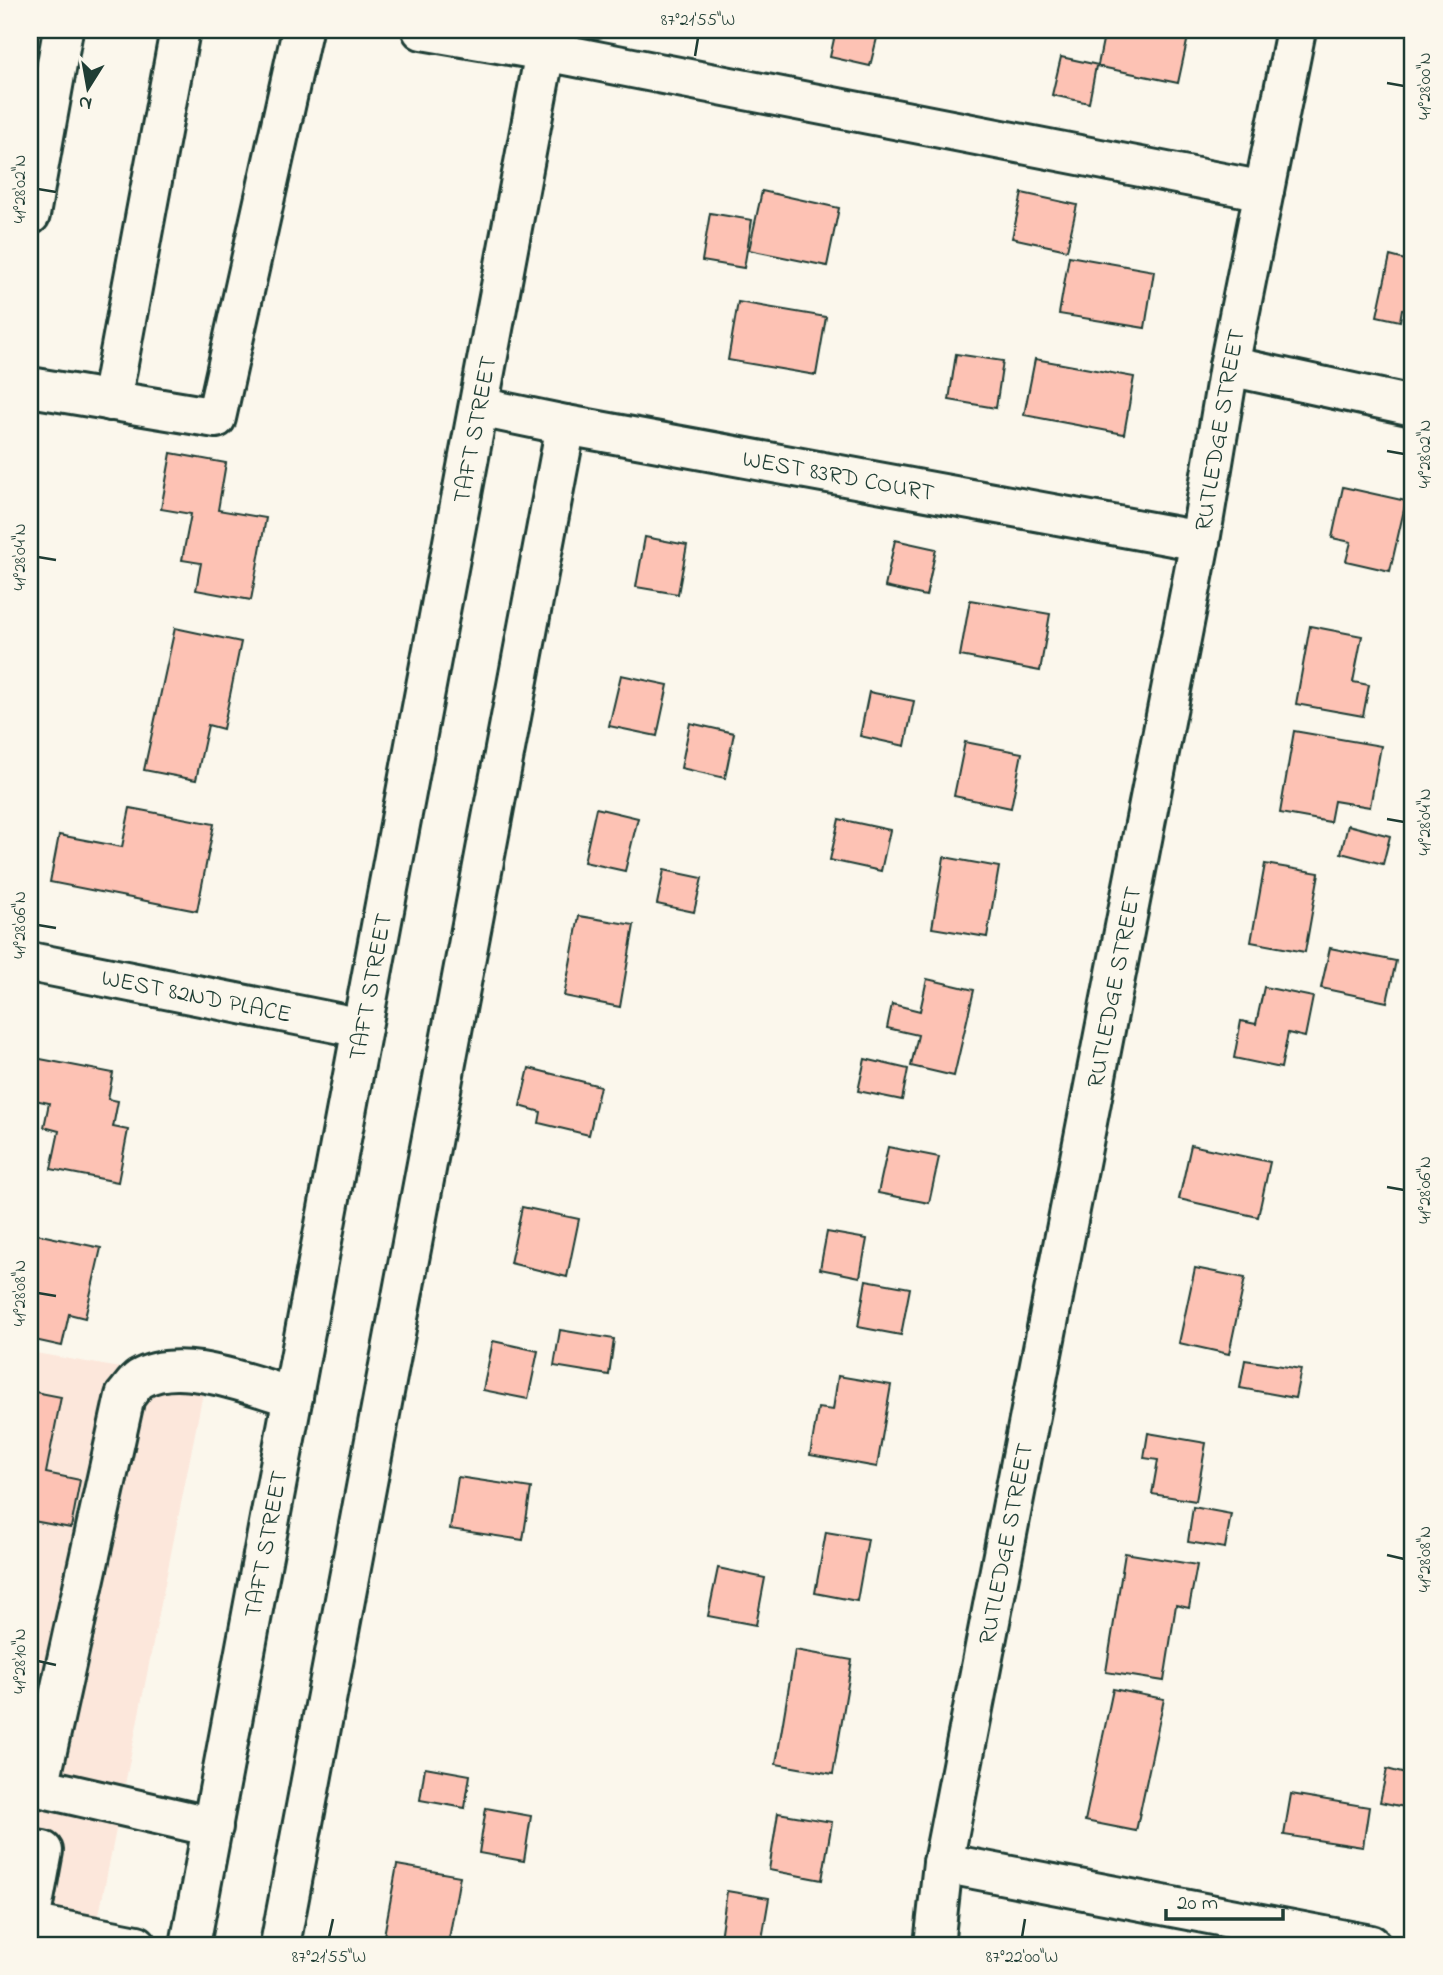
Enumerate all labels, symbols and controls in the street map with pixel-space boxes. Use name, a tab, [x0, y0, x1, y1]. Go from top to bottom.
text: 87°21'55"W	[661, 8, 735, 34]
north arrow	[52, 52, 122, 122]
text: 41°28'00"N	[1413, 52, 1439, 120]
text: N	[76, 88, 94, 117]
text: 41°28'02"N	[8, 155, 34, 223]
street label: RUTLEDGE STREET	[1187, 326, 1256, 534]
street label: TAFT STREET	[446, 353, 508, 506]
text: 41°28'02"N	[1413, 420, 1439, 488]
street label: WEST 83RD COURT	[739, 443, 937, 512]
text: 41°28'04"N	[8, 523, 34, 591]
text: 41°28'04"N	[1413, 788, 1439, 856]
street label: RUTLEDGE STREET	[1079, 884, 1152, 1091]
text: 41°28'06"N	[8, 891, 34, 959]
street label: TAFT STREET	[341, 910, 403, 1064]
street label: WEST 82ND PLACE	[98, 962, 294, 1034]
text: 41°28'06"N	[1413, 1156, 1439, 1224]
text: 41°28'08"N	[8, 1260, 34, 1326]
street label: RUTLEDGE STREET	[971, 1440, 1044, 1648]
street label: TAFT STREET	[237, 1468, 299, 1621]
text: 41°28'08"N	[1413, 1526, 1439, 1592]
text: 41°28'10"N	[8, 1628, 34, 1694]
scale bar	[1166, 1877, 1284, 1921]
text: 20 m	[1177, 1889, 1218, 1919]
text: 87°21'55"W	[292, 1945, 366, 1971]
text: 87°22'00"W	[986, 1945, 1058, 1971]

